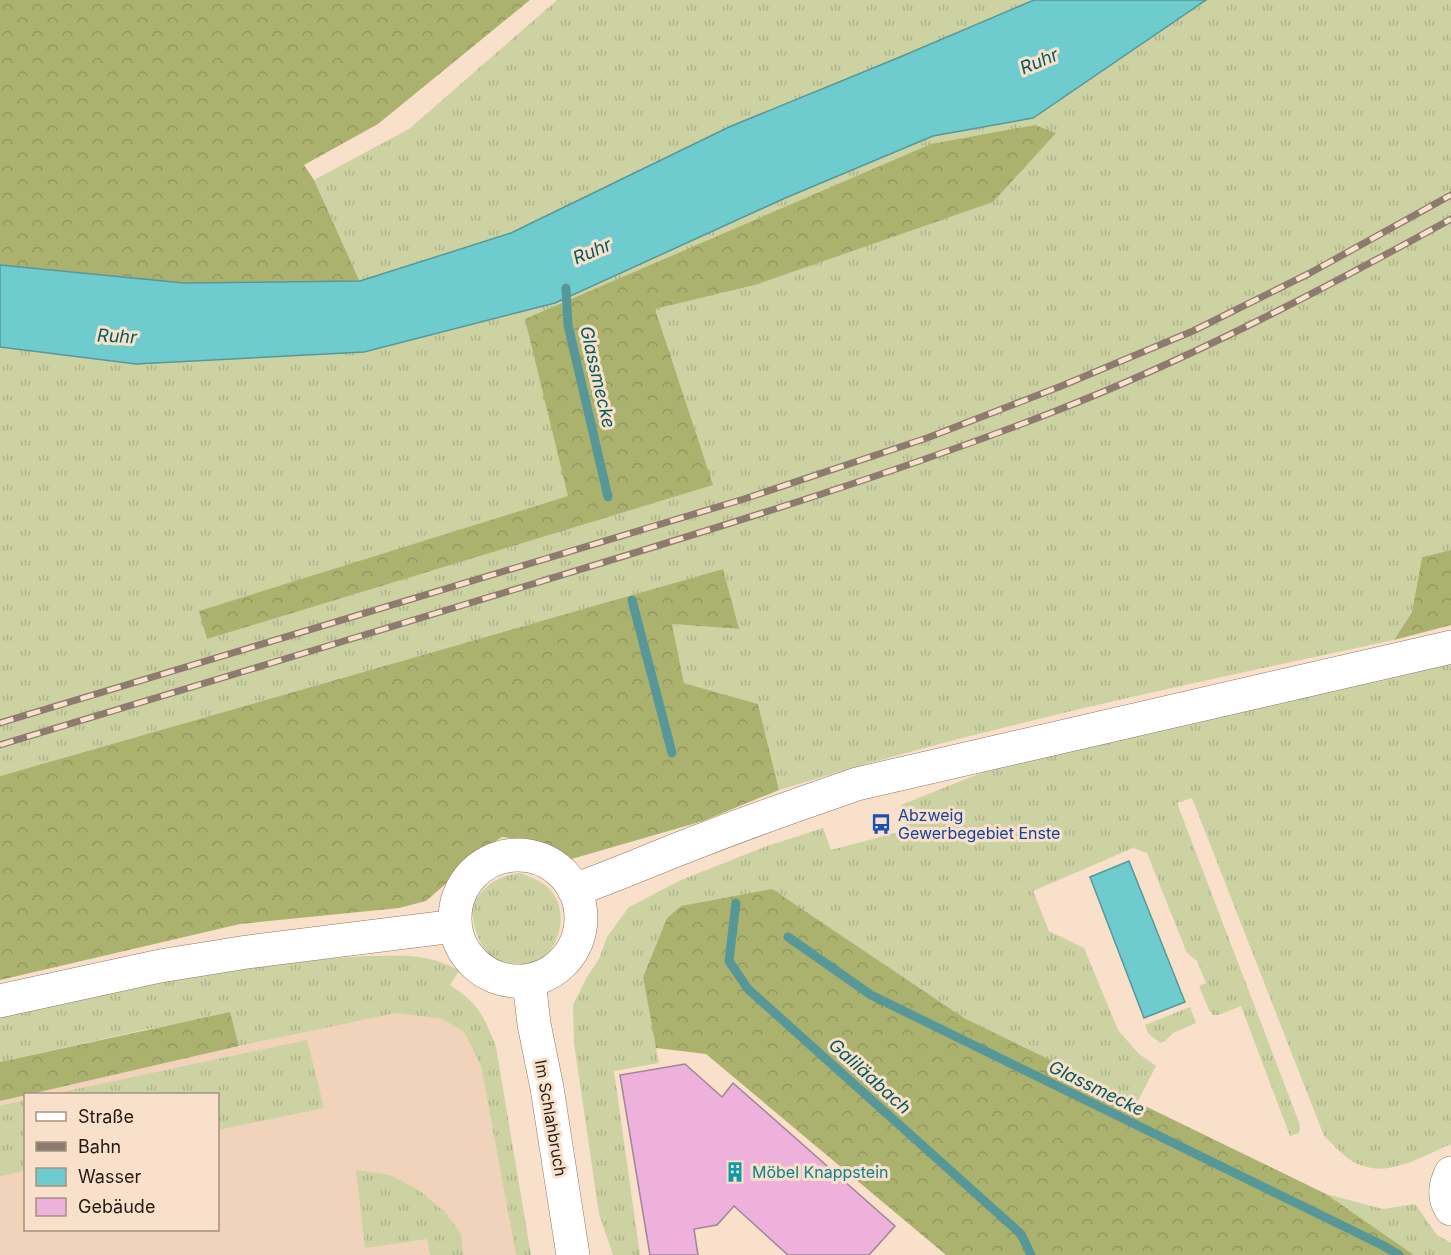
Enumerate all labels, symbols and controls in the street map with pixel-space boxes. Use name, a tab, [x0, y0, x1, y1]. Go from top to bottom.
water label: Ruhr	[1017, 43, 1062, 78]
water label: Ruhr	[570, 233, 615, 268]
water label: Ruhr	[97, 324, 139, 348]
water label: Glassmecke	[576, 324, 620, 430]
place label: Abzweig Gewerbegebiet Enste	[898, 805, 1060, 843]
bus stop icon: Abzweig Gewerbegebiet Enste	[869, 812, 893, 836]
water label: Galiläabach	[825, 1034, 915, 1118]
water label: Glassmecke	[1046, 1056, 1148, 1120]
street label: Im Schlahbruch	[531, 1058, 571, 1178]
legend	[24, 1093, 219, 1231]
text: Straße	[78, 1106, 134, 1127]
text: Bahn	[78, 1136, 121, 1157]
building icon: Möbel Knappstein	[723, 1160, 747, 1184]
place label: Möbel Knappstein	[752, 1162, 889, 1182]
text: Wasser	[78, 1166, 141, 1187]
text: Gebäude	[78, 1196, 155, 1217]

